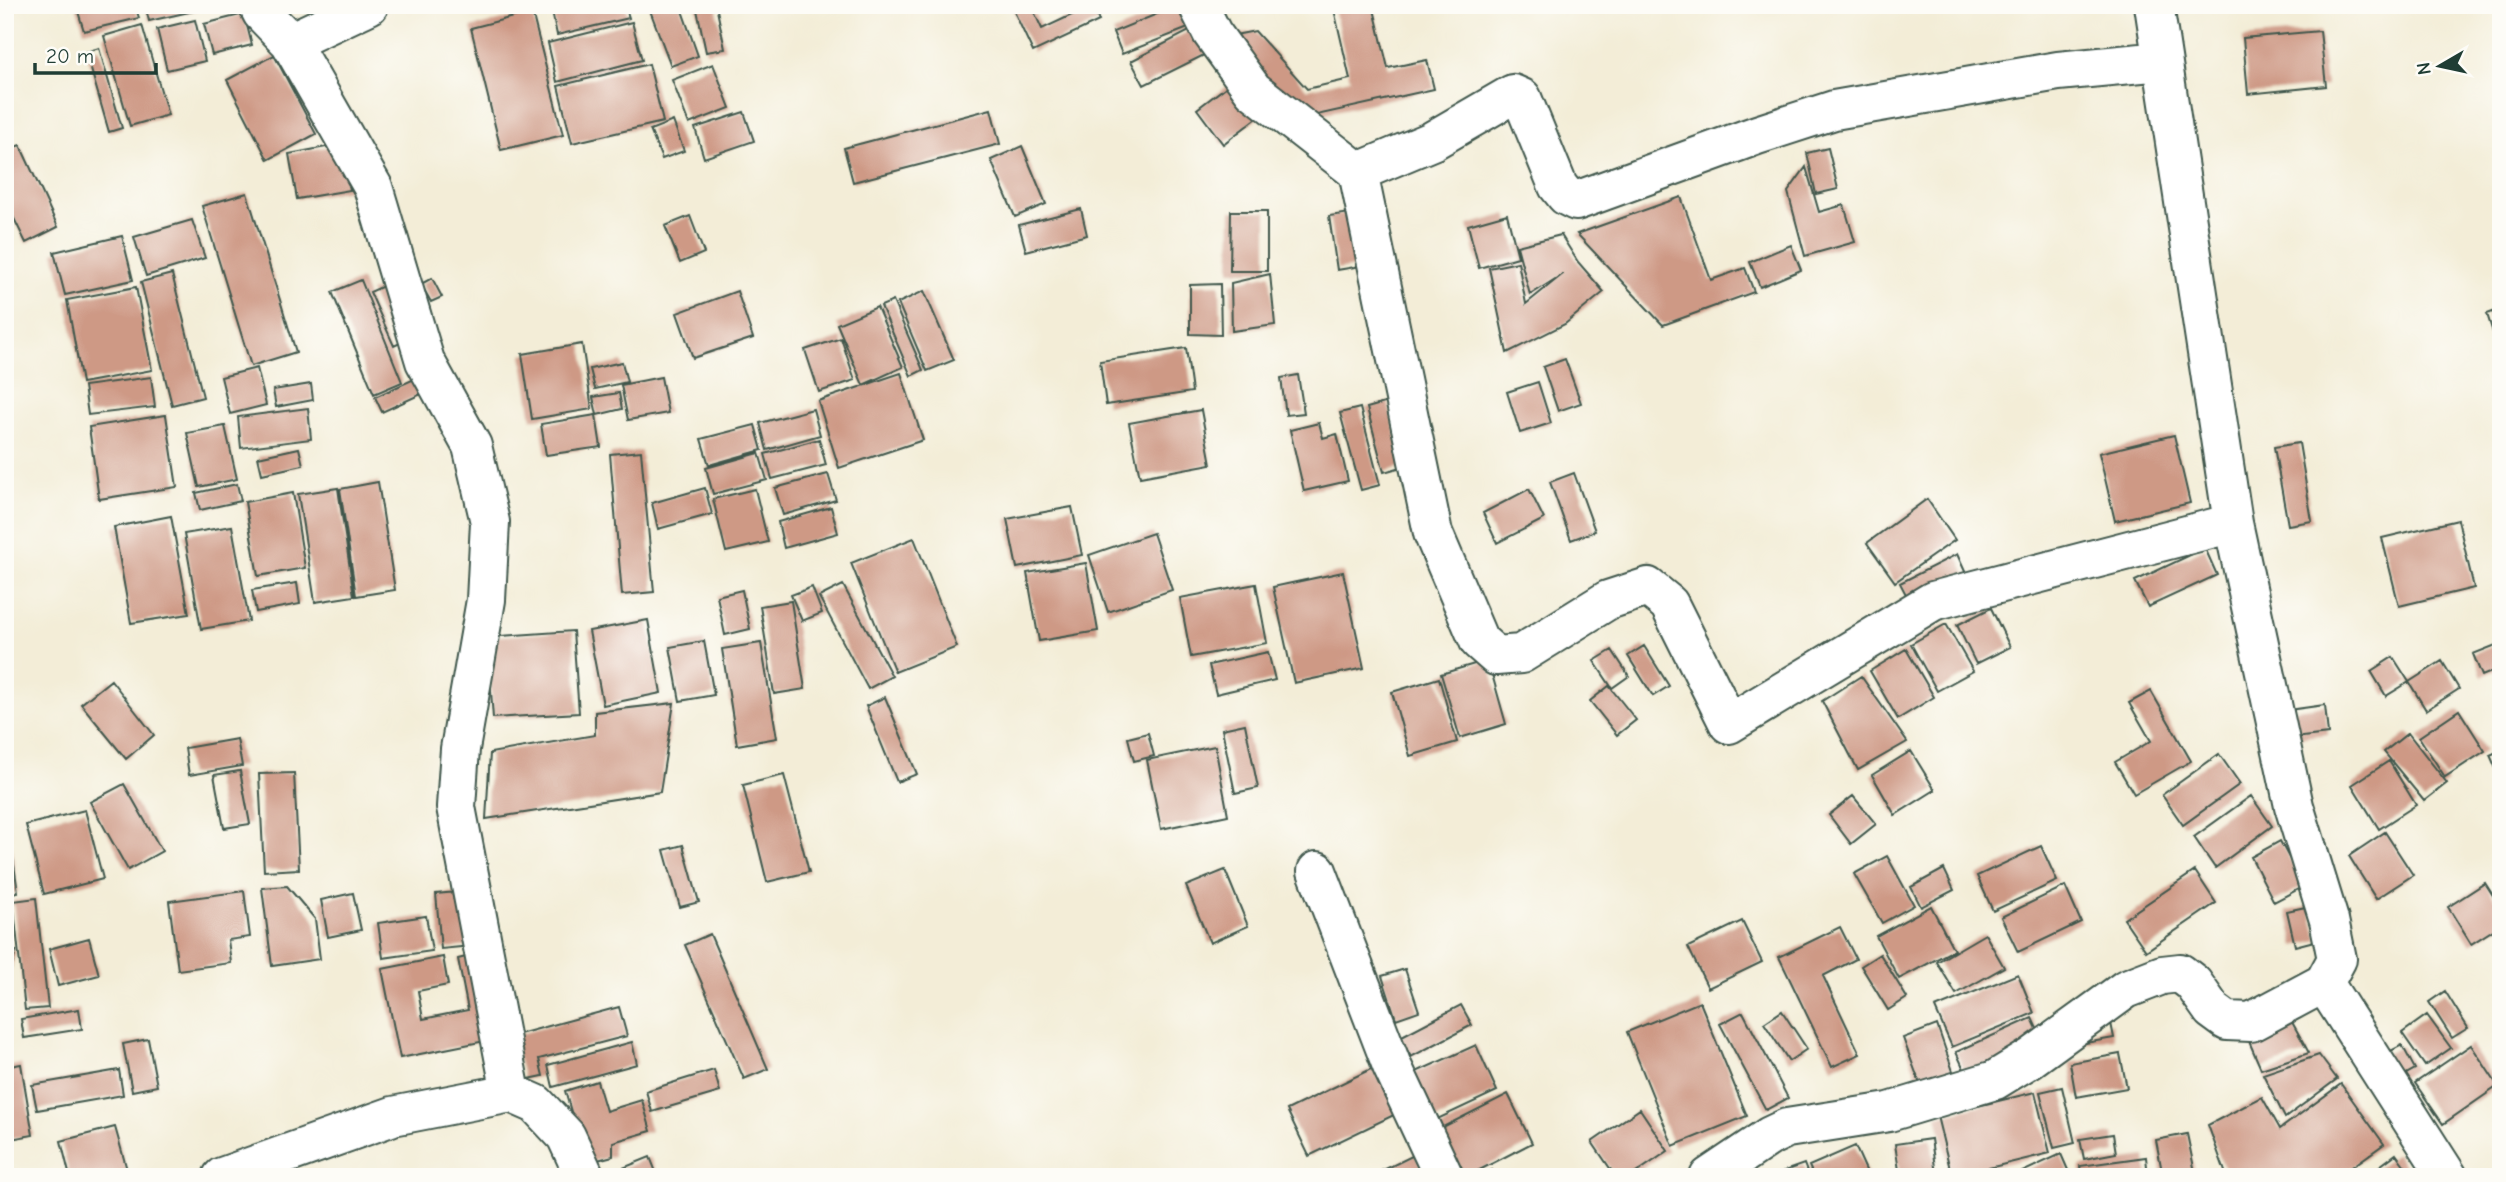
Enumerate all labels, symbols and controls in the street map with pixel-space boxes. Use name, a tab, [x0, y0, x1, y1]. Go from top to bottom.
scale bar	[35, 32, 156, 76]
north arrow	[2404, 32, 2474, 102]
text: 20 m	[46, 44, 94, 68]
text: N	[2412, 61, 2436, 76]

